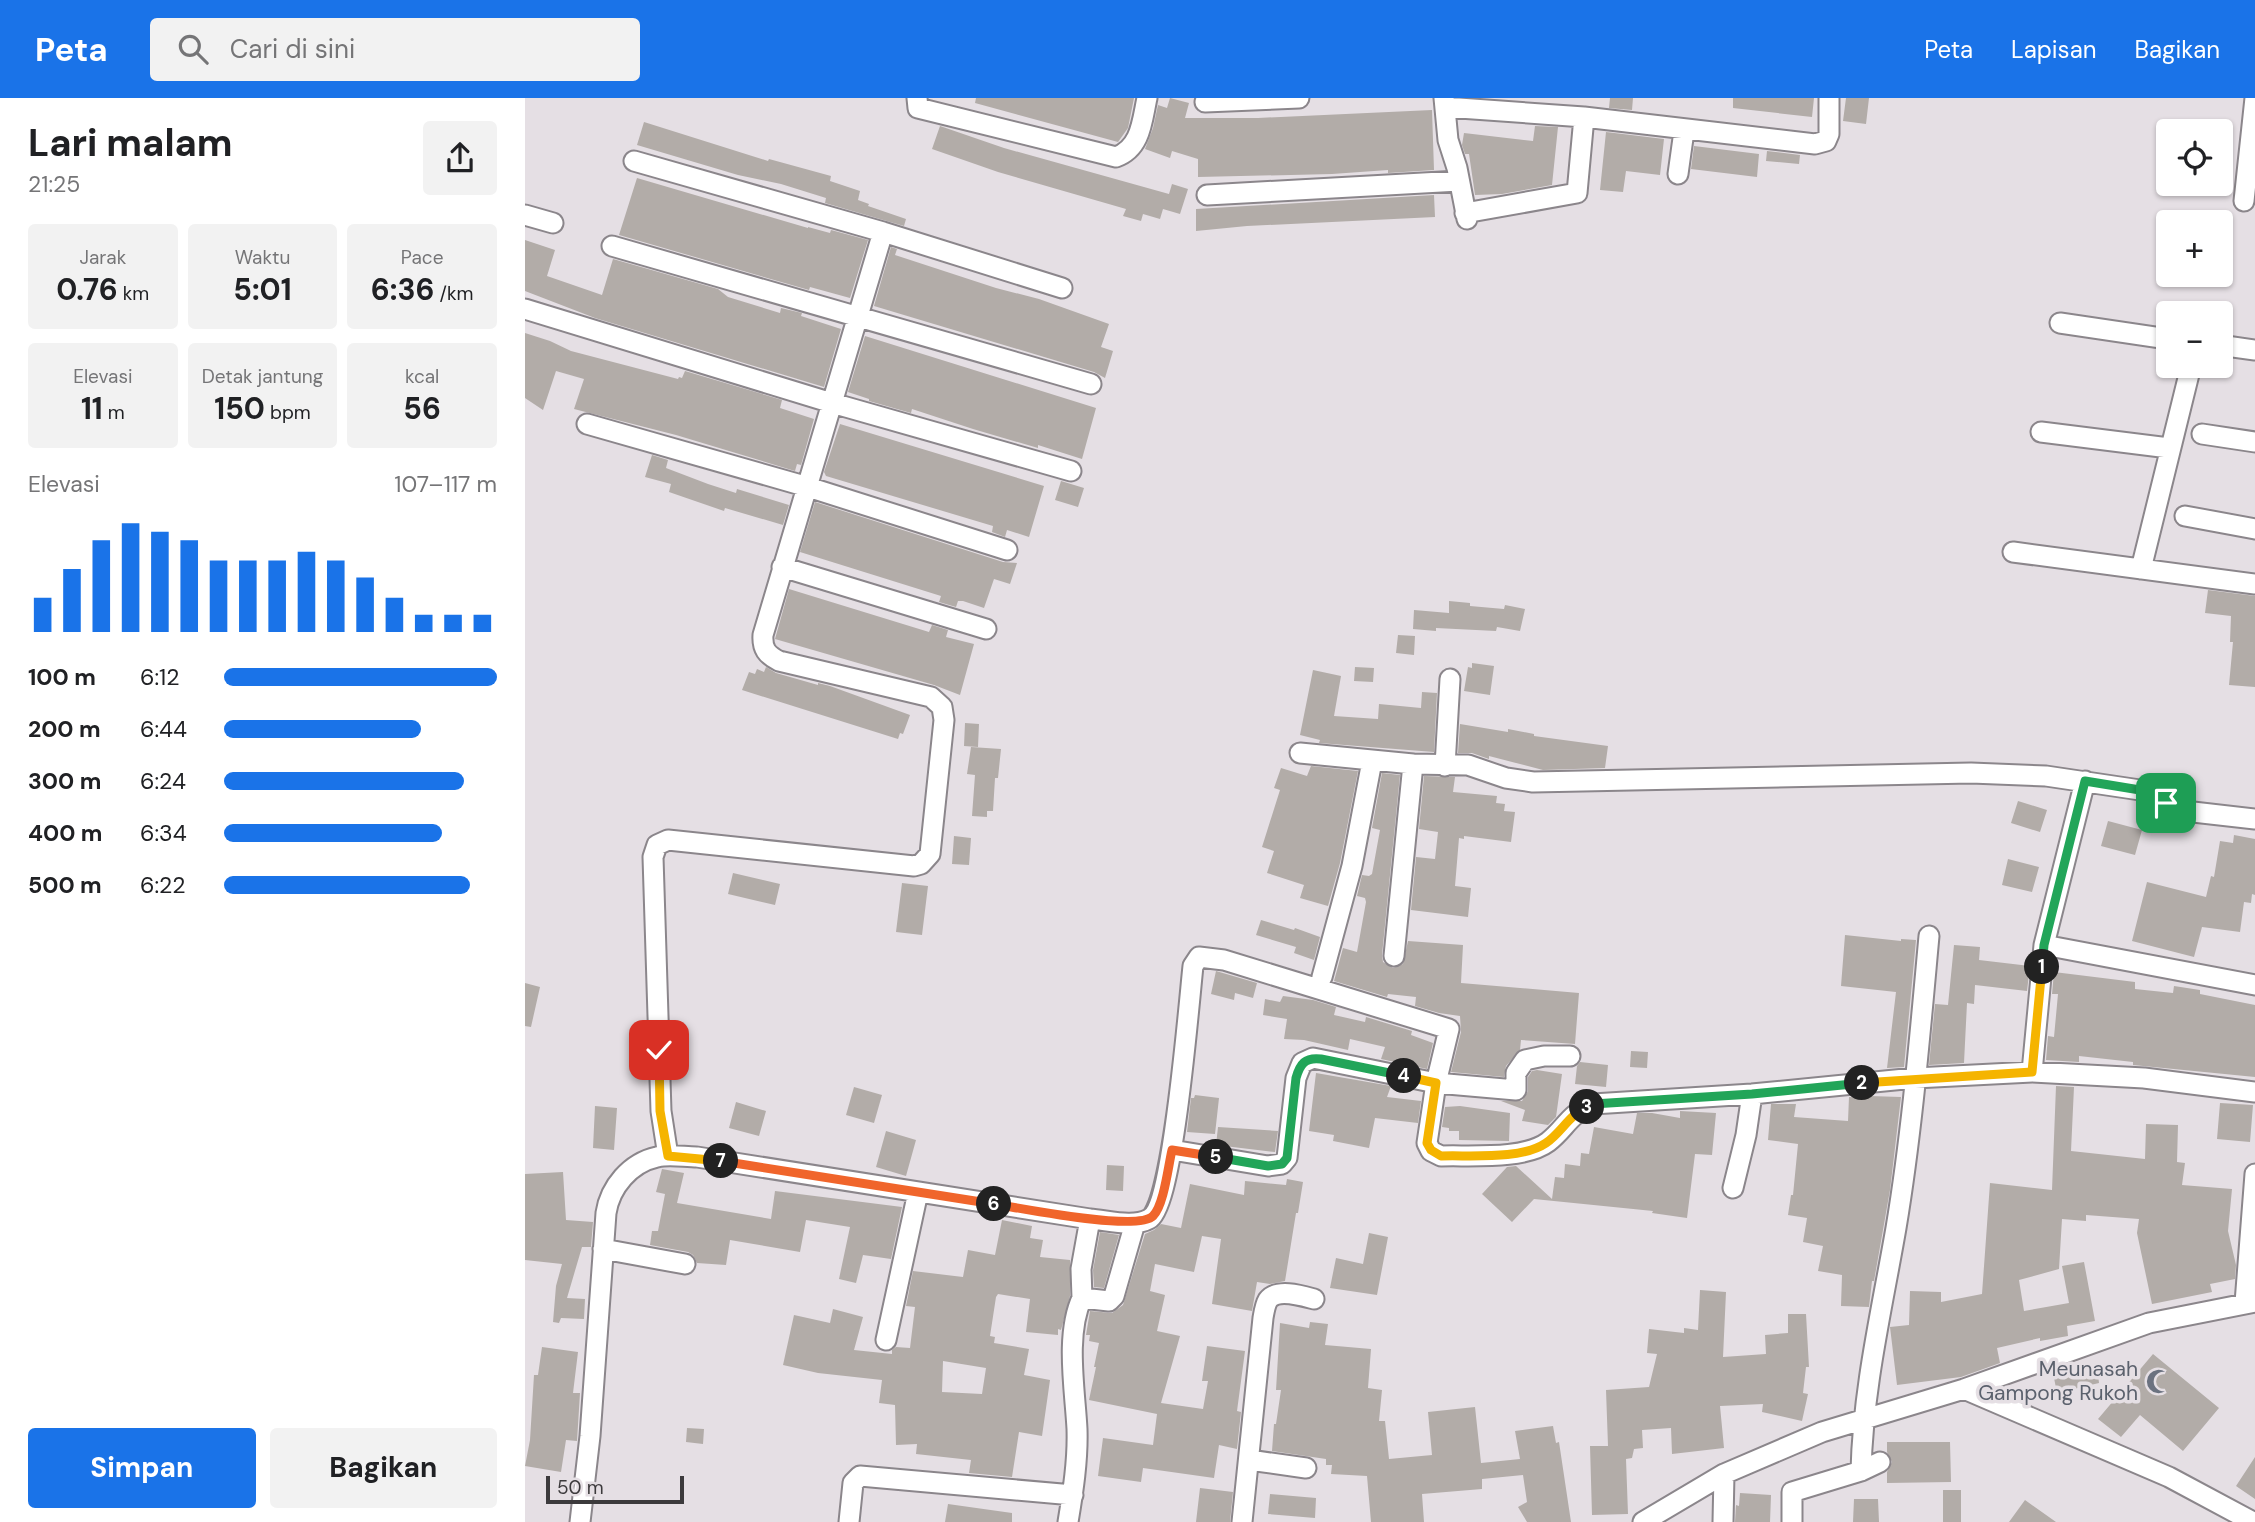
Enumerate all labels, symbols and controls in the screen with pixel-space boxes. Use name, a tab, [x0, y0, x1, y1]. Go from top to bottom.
search box	[150, 18, 640, 81]
text: Peta	[35, 28, 108, 71]
icon: search	[174, 30, 212, 68]
text: Cari di sini	[230, 32, 355, 66]
text: Peta	[1924, 34, 1973, 65]
text: Lapisan	[2011, 34, 2096, 65]
text: Bagikan	[2134, 34, 2220, 65]
text: Lari malam	[28, 118, 233, 168]
map controls	[2156, 119, 2233, 378]
button: locate	[2156, 119, 2233, 196]
button: share	[423, 121, 497, 195]
text: 21:25	[28, 169, 80, 199]
button: +	[2156, 210, 2233, 287]
text: Jarak	[79, 245, 126, 270]
text: Waktu	[235, 245, 290, 270]
text: Pace	[401, 245, 443, 270]
text: 0.76	[56, 270, 118, 309]
text: 5:01	[233, 270, 292, 309]
text: 6:36	[371, 270, 435, 309]
text: km	[118, 281, 149, 306]
text: /km	[435, 281, 474, 306]
button: −	[2156, 301, 2233, 378]
text: Elevasi	[73, 364, 133, 389]
text: Detak jantung	[202, 364, 323, 389]
text: kcal	[405, 364, 439, 389]
text: 11	[81, 389, 103, 428]
text: 150	[214, 389, 265, 428]
text: 56	[403, 389, 441, 428]
text: m	[103, 400, 125, 425]
text: bpm	[265, 400, 311, 425]
text: Elevasi	[28, 469, 100, 499]
text: 107–117 m	[394, 469, 497, 499]
text: 100 m	[28, 662, 96, 692]
text: 6:12	[140, 662, 180, 692]
text: 200 m	[28, 714, 101, 744]
text: 6:44	[140, 714, 187, 744]
text: 300 m	[28, 766, 101, 796]
text: 6:24	[140, 766, 186, 796]
pin	[2136, 773, 2196, 833]
icon: arrive	[2147, 784, 2185, 822]
text: 400 m	[28, 818, 102, 848]
text: 6:34	[140, 818, 187, 848]
text: 500 m	[28, 870, 102, 900]
text: 6:22	[140, 870, 186, 900]
pin: 1	[2025, 950, 2059, 984]
text: 1	[2038, 954, 2045, 979]
pin	[629, 1020, 689, 1080]
icon: check	[640, 1031, 678, 1069]
pin: 4	[1387, 1058, 1421, 1094]
text: 4	[1397, 1063, 1410, 1088]
pin: 2	[1845, 1066, 1879, 1100]
text: 2	[1856, 1070, 1867, 1095]
pin: 3	[1569, 1090, 1605, 1124]
text: 3	[1581, 1094, 1592, 1119]
pin: 5	[1199, 1140, 1233, 1174]
pin: 7	[703, 1144, 739, 1178]
text: 5	[1210, 1144, 1221, 1169]
text: 7	[715, 1148, 726, 1173]
pin: 6	[977, 1186, 1011, 1222]
text: 6	[987, 1191, 1000, 1216]
place label: Meunasah Gampong Rukoh	[1978, 1355, 2138, 1407]
mosque icon: Meunasah Gampong Rukoh	[2144, 1367, 2172, 1395]
button: Simpan	[28, 1428, 256, 1508]
button: Bagikan	[270, 1428, 497, 1508]
scale bar	[546, 1473, 684, 1505]
text: 50 m	[557, 1475, 604, 1500]

